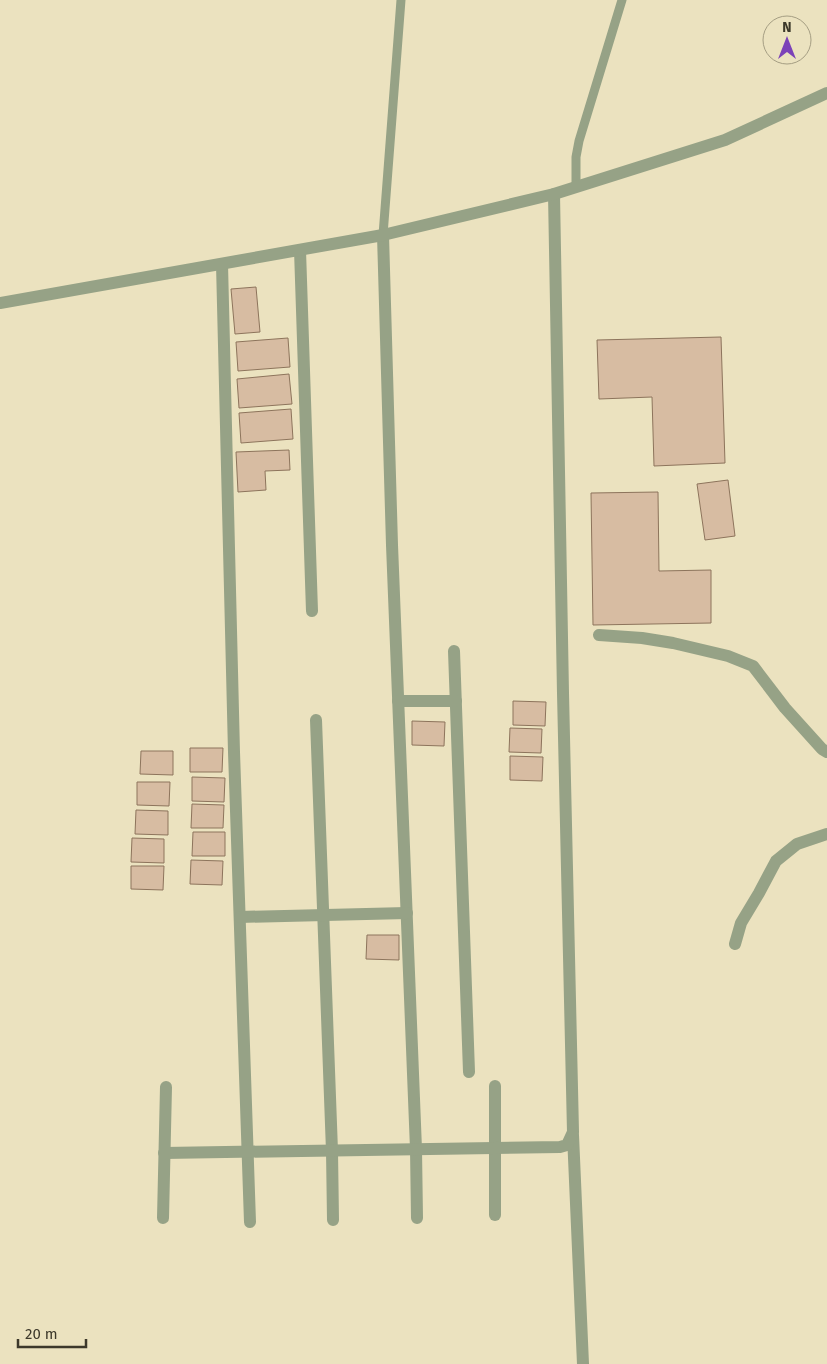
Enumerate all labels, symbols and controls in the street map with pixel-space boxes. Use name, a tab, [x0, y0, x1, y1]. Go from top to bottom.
north arrow	[762, 15, 812, 65]
text: N	[782, 19, 792, 36]
scale bar	[18, 1316, 85, 1348]
text: 20 m	[25, 1325, 58, 1343]

